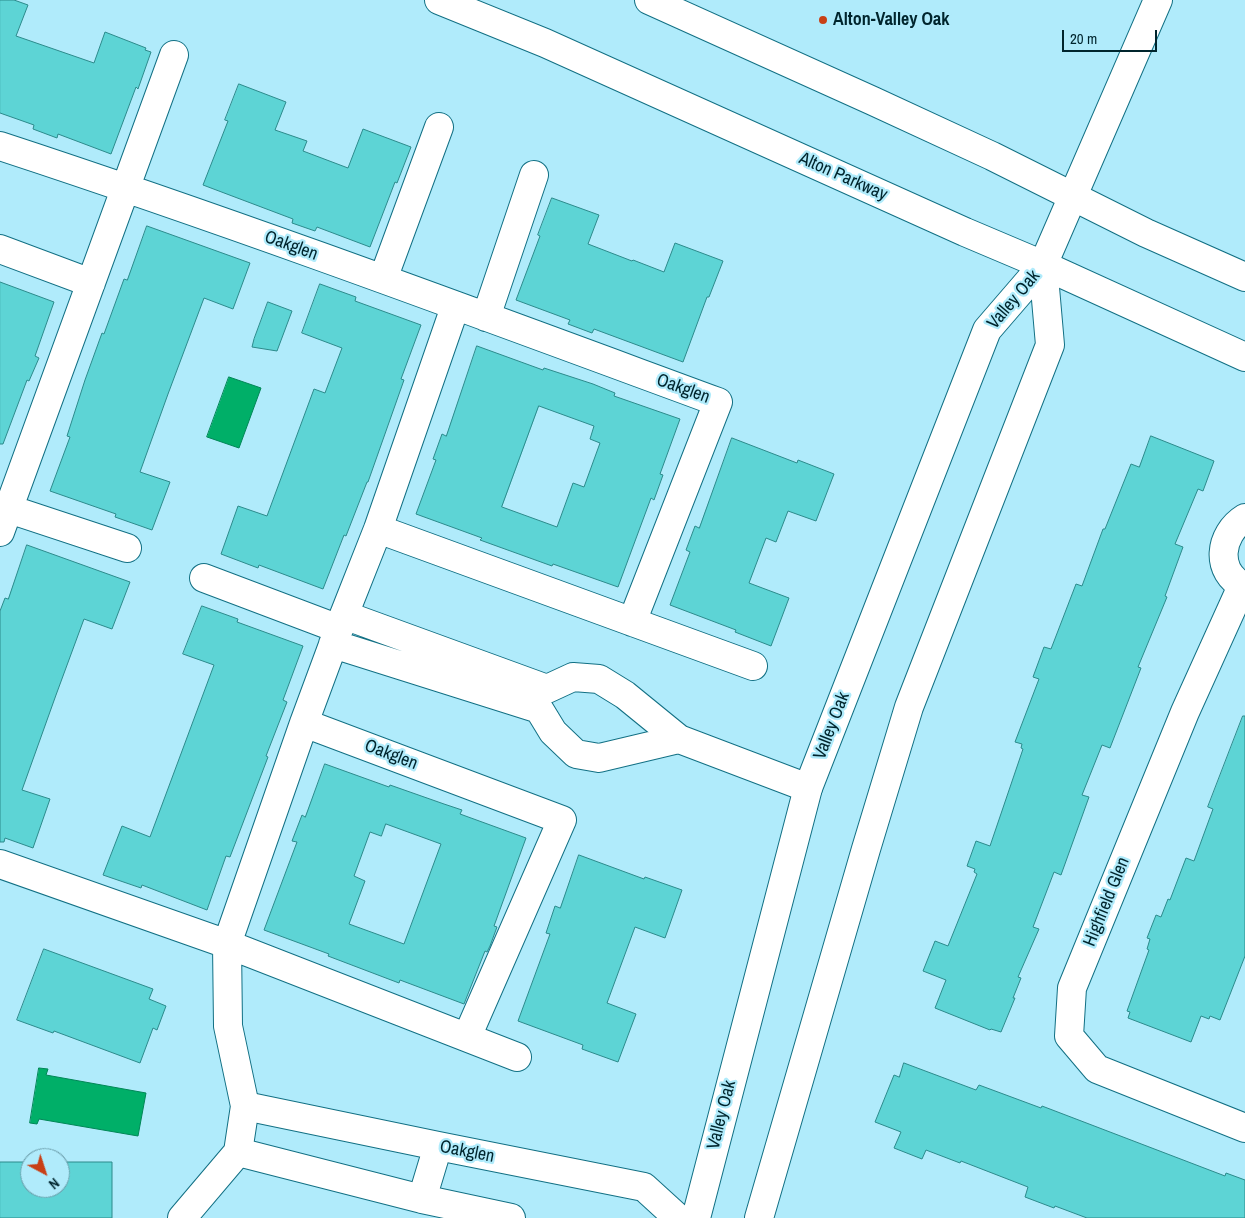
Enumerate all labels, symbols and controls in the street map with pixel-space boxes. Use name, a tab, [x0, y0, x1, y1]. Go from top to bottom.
place label: Alton-Valley Oak	[833, 9, 949, 31]
marker: Alton-Valley Oak	[817, 14, 829, 26]
scale bar	[1065, 20, 1160, 52]
text: 20 m	[1070, 28, 1097, 49]
street label: Alton Parkway	[796, 148, 890, 206]
street label: Oakglen	[261, 226, 321, 266]
street label: Valley Oak	[983, 266, 1045, 334]
street label: Oakglen	[653, 369, 713, 409]
street label: Valley Oak	[809, 689, 855, 763]
street label: Oakglen	[361, 735, 421, 775]
street label: Highfield Glen	[1079, 854, 1135, 950]
street label: Valley Oak	[703, 1078, 741, 1152]
street label: Oakglen	[438, 1136, 496, 1168]
north arrow	[20, 1148, 70, 1198]
text: N	[45, 1174, 63, 1193]

